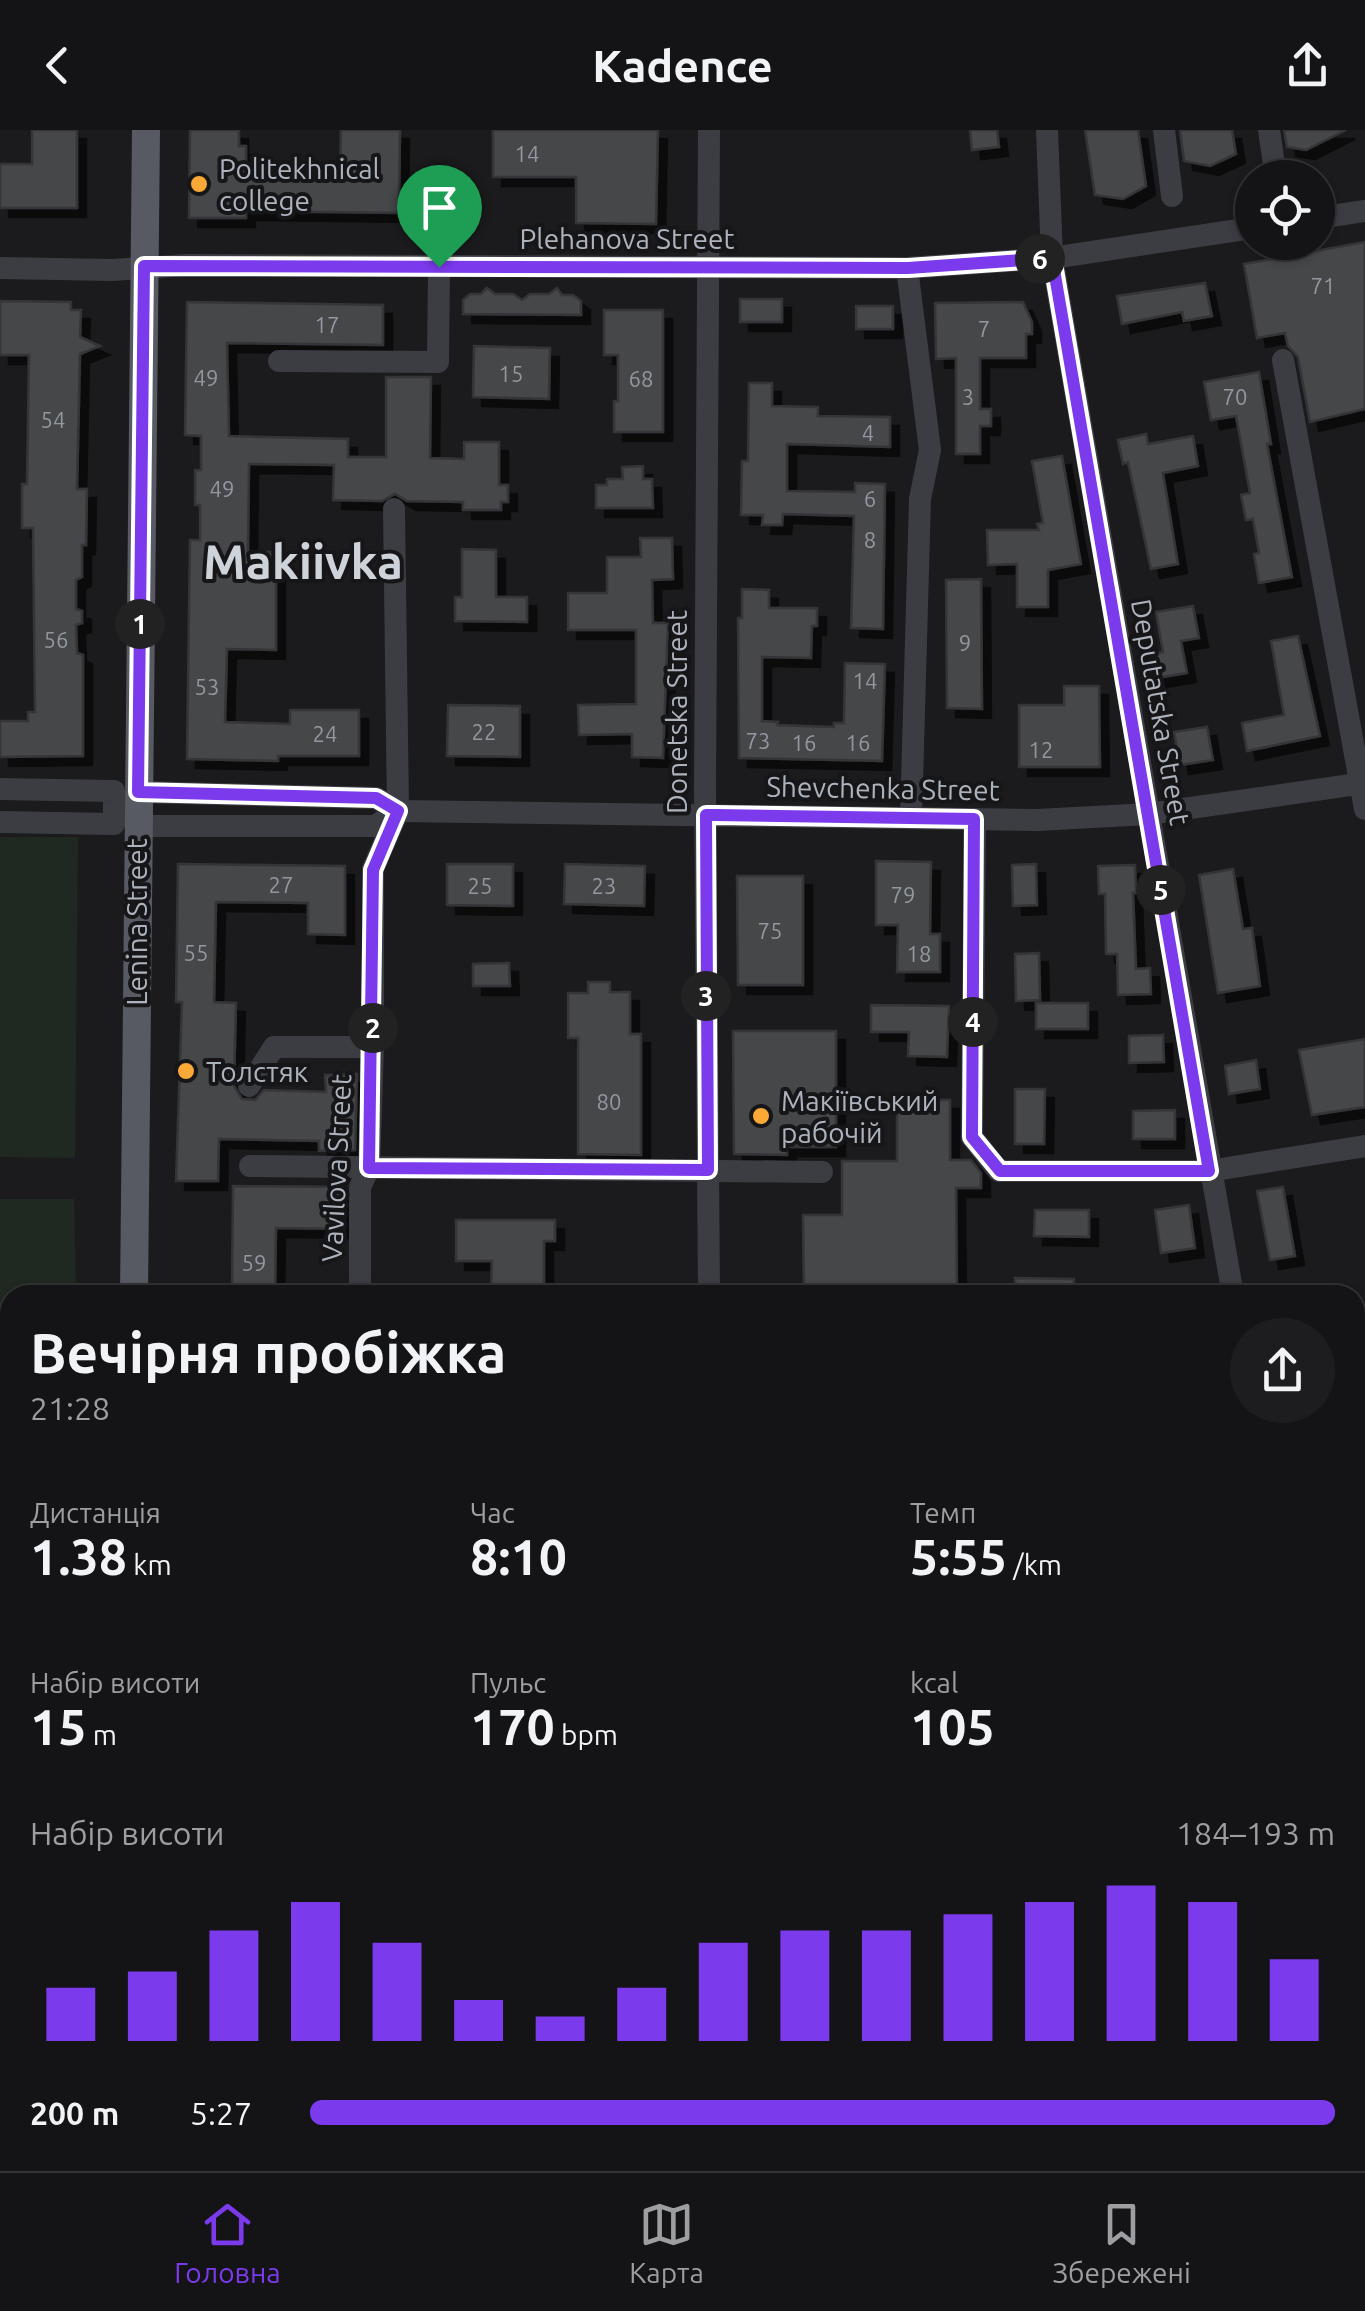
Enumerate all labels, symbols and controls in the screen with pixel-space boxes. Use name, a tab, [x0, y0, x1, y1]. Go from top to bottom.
icon: back	[30, 38, 85, 93]
icon: share	[1280, 38, 1335, 93]
text: Kadence	[592, 40, 773, 91]
house number: 14	[515, 141, 539, 166]
place label: Politekhnical college	[219, 153, 380, 216]
map controls	[1235, 160, 1335, 260]
button: locate	[1235, 160, 1335, 260]
pin	[397, 165, 482, 268]
marker: Politekhnical college	[188, 173, 210, 195]
icon: arrive	[412, 180, 467, 235]
street label: Plehanova Street	[520, 223, 734, 254]
pin: 6	[1015, 234, 1065, 284]
text: 6	[1032, 243, 1048, 274]
house number: 71	[1311, 273, 1335, 298]
house number: 17	[315, 312, 339, 337]
house number: 7	[978, 316, 990, 341]
house number: 15	[499, 361, 523, 386]
house number: 49	[194, 365, 218, 390]
house number: 68	[629, 366, 653, 391]
house number: 3	[962, 384, 974, 409]
house number: 70	[1223, 384, 1247, 409]
house number: 54	[41, 407, 65, 432]
house number: 4	[862, 420, 874, 445]
house number: 49	[210, 476, 234, 501]
house number: 6	[864, 486, 876, 511]
house number: 8	[864, 527, 876, 552]
district label: Makiivka	[203, 534, 403, 588]
street label: Deputatska Street	[1126, 596, 1196, 828]
pin: 1	[115, 599, 165, 649]
text: 1	[132, 608, 148, 639]
street label: Donetska Street	[661, 610, 692, 814]
house number: 56	[44, 627, 68, 652]
house number: 9	[959, 630, 971, 655]
house number: 14	[853, 668, 877, 693]
house number: 53	[195, 674, 219, 699]
house number: 22	[472, 719, 496, 744]
house number: 24	[313, 721, 337, 746]
house number: 73	[746, 728, 770, 753]
house number: 16	[792, 730, 816, 755]
house number: 16	[846, 730, 870, 755]
house number: 12	[1029, 737, 1053, 762]
street label: Shevchenka Street	[766, 770, 1000, 806]
street label: Lenina Street	[121, 838, 152, 1006]
pin: 5	[1136, 865, 1186, 915]
house number: 27	[269, 872, 293, 897]
house number: 25	[468, 873, 492, 898]
house number: 23	[592, 873, 616, 898]
text: 5	[1153, 874, 1169, 905]
house number: 79	[891, 882, 915, 907]
house number: 75	[758, 918, 782, 943]
house number: 55	[184, 940, 208, 965]
house number: 18	[907, 941, 931, 966]
pin: 3	[681, 971, 731, 1021]
text: 3	[698, 980, 714, 1011]
pin: 4	[948, 997, 998, 1047]
pin: 2	[348, 1003, 398, 1053]
text: 4	[965, 1006, 981, 1037]
text: 2	[365, 1012, 381, 1043]
place label: Толстяк	[206, 1056, 308, 1087]
marker: Толстяк	[175, 1060, 197, 1082]
street label: Vavilova Street	[316, 1073, 356, 1263]
place label: Макіївський рабочій	[781, 1085, 938, 1148]
house number: 80	[597, 1089, 621, 1114]
marker: Макіївський рабочій	[750, 1105, 772, 1127]
house number: 59	[242, 1250, 266, 1275]
button: share	[1230, 1318, 1335, 1423]
text: Вечірня пробіжка	[30, 1322, 506, 1383]
text: 21:28	[30, 1390, 110, 1426]
text: Дистанція	[30, 1497, 161, 1528]
text: Час	[470, 1497, 515, 1528]
text: Темп	[910, 1497, 976, 1528]
text: 1.38	[30, 1528, 127, 1584]
text: 8:10	[470, 1528, 567, 1584]
text: 5:55	[910, 1528, 1007, 1584]
text: km	[127, 1549, 172, 1580]
text: /km	[1007, 1549, 1062, 1580]
text: Набір висоти	[30, 1667, 200, 1698]
text: Пульс	[470, 1667, 546, 1698]
text: kcal	[910, 1667, 958, 1698]
text: 15	[30, 1698, 86, 1754]
text: 170	[470, 1698, 555, 1754]
text: 105	[910, 1698, 995, 1754]
text: m	[86, 1719, 117, 1750]
text: bpm	[555, 1719, 618, 1750]
text: Набір висоти	[30, 1815, 225, 1851]
text: 184–193 m	[1176, 1815, 1335, 1851]
text: 200 m	[30, 2095, 119, 2131]
text: 5:27	[190, 2095, 252, 2131]
tab: Головна	[174, 2197, 281, 2288]
tab: Карта	[629, 2197, 704, 2288]
tab: Збережені	[1052, 2197, 1191, 2288]

